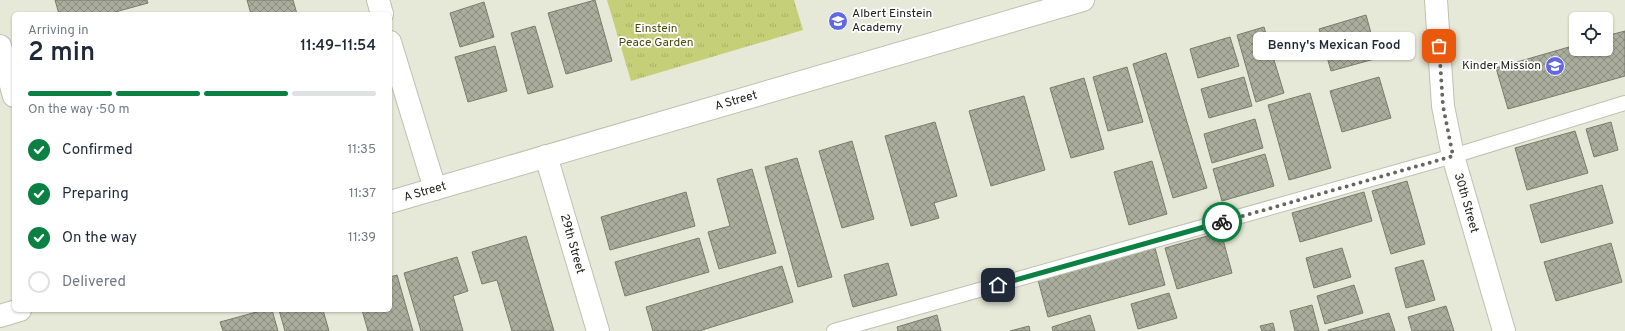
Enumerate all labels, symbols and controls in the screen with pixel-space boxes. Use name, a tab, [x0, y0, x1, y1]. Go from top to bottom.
place label: Albert Einstein Academy	[852, 6, 932, 36]
school or university icon: Albert Einstein Academy	[827, 10, 849, 32]
map controls	[1569, 12, 1613, 56]
button: locate	[1569, 12, 1613, 56]
park label: Einstein Peace Garden	[618, 21, 694, 51]
text: Arriving in	[28, 23, 89, 39]
pin	[1422, 29, 1456, 63]
callout: Benny's Mexican Food	[1253, 32, 1415, 60]
icon: bag	[1428, 35, 1450, 57]
text: 2 min	[28, 37, 95, 70]
text: 11:49–11:54	[300, 37, 376, 56]
text: Benny's Mexican Food	[1268, 38, 1400, 54]
school or university icon: Kinder Mission	[1544, 55, 1566, 77]
place label: Kinder Mission	[1462, 58, 1541, 74]
street label: A Street	[713, 87, 759, 115]
text: On the way · 50 m	[28, 102, 130, 118]
icon: check	[28, 139, 50, 161]
text: Confirmed	[62, 141, 133, 160]
text: 11:35	[347, 142, 376, 158]
street label: 30th Street	[1450, 171, 1482, 235]
street label: A Street	[402, 178, 448, 206]
icon: check	[28, 183, 50, 205]
text: Preparing	[62, 185, 129, 204]
text: 11:37	[349, 186, 376, 202]
courier	[1202, 202, 1242, 242]
icon: bike	[1211, 211, 1233, 233]
street label: 29th Street	[556, 212, 588, 276]
icon: check	[28, 227, 50, 249]
text: On the way	[62, 229, 137, 248]
text: 11:39	[348, 230, 376, 246]
pin	[981, 268, 1015, 302]
text: Delivered	[62, 273, 126, 292]
icon: home	[987, 274, 1009, 296]

